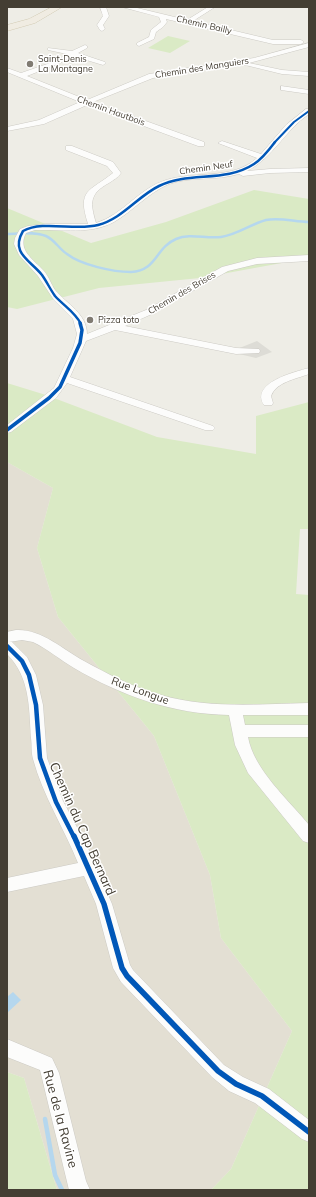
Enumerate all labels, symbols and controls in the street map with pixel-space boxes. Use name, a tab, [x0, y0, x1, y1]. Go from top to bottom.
street label: Chemin Bailly	[175, 13, 233, 37]
place label: Saint-Denis La Montagne	[38, 54, 93, 75]
street label: Chemin des Manguiers	[154, 55, 250, 81]
marker: Saint-Denis La Montagne	[25, 59, 35, 69]
street label: Chemin Hautbois	[75, 94, 147, 128]
street label: Chemin Neuf	[179, 159, 233, 177]
street label: Chemin des Brises	[146, 269, 218, 317]
marker: Pizza toto	[85, 315, 95, 325]
place label: Pizza toto	[98, 315, 139, 325]
street label: Rue Longue	[109, 674, 171, 708]
street label: Chemin du Cap Bernard	[46, 760, 118, 898]
street label: Rue de la Ravine	[39, 1068, 81, 1170]

